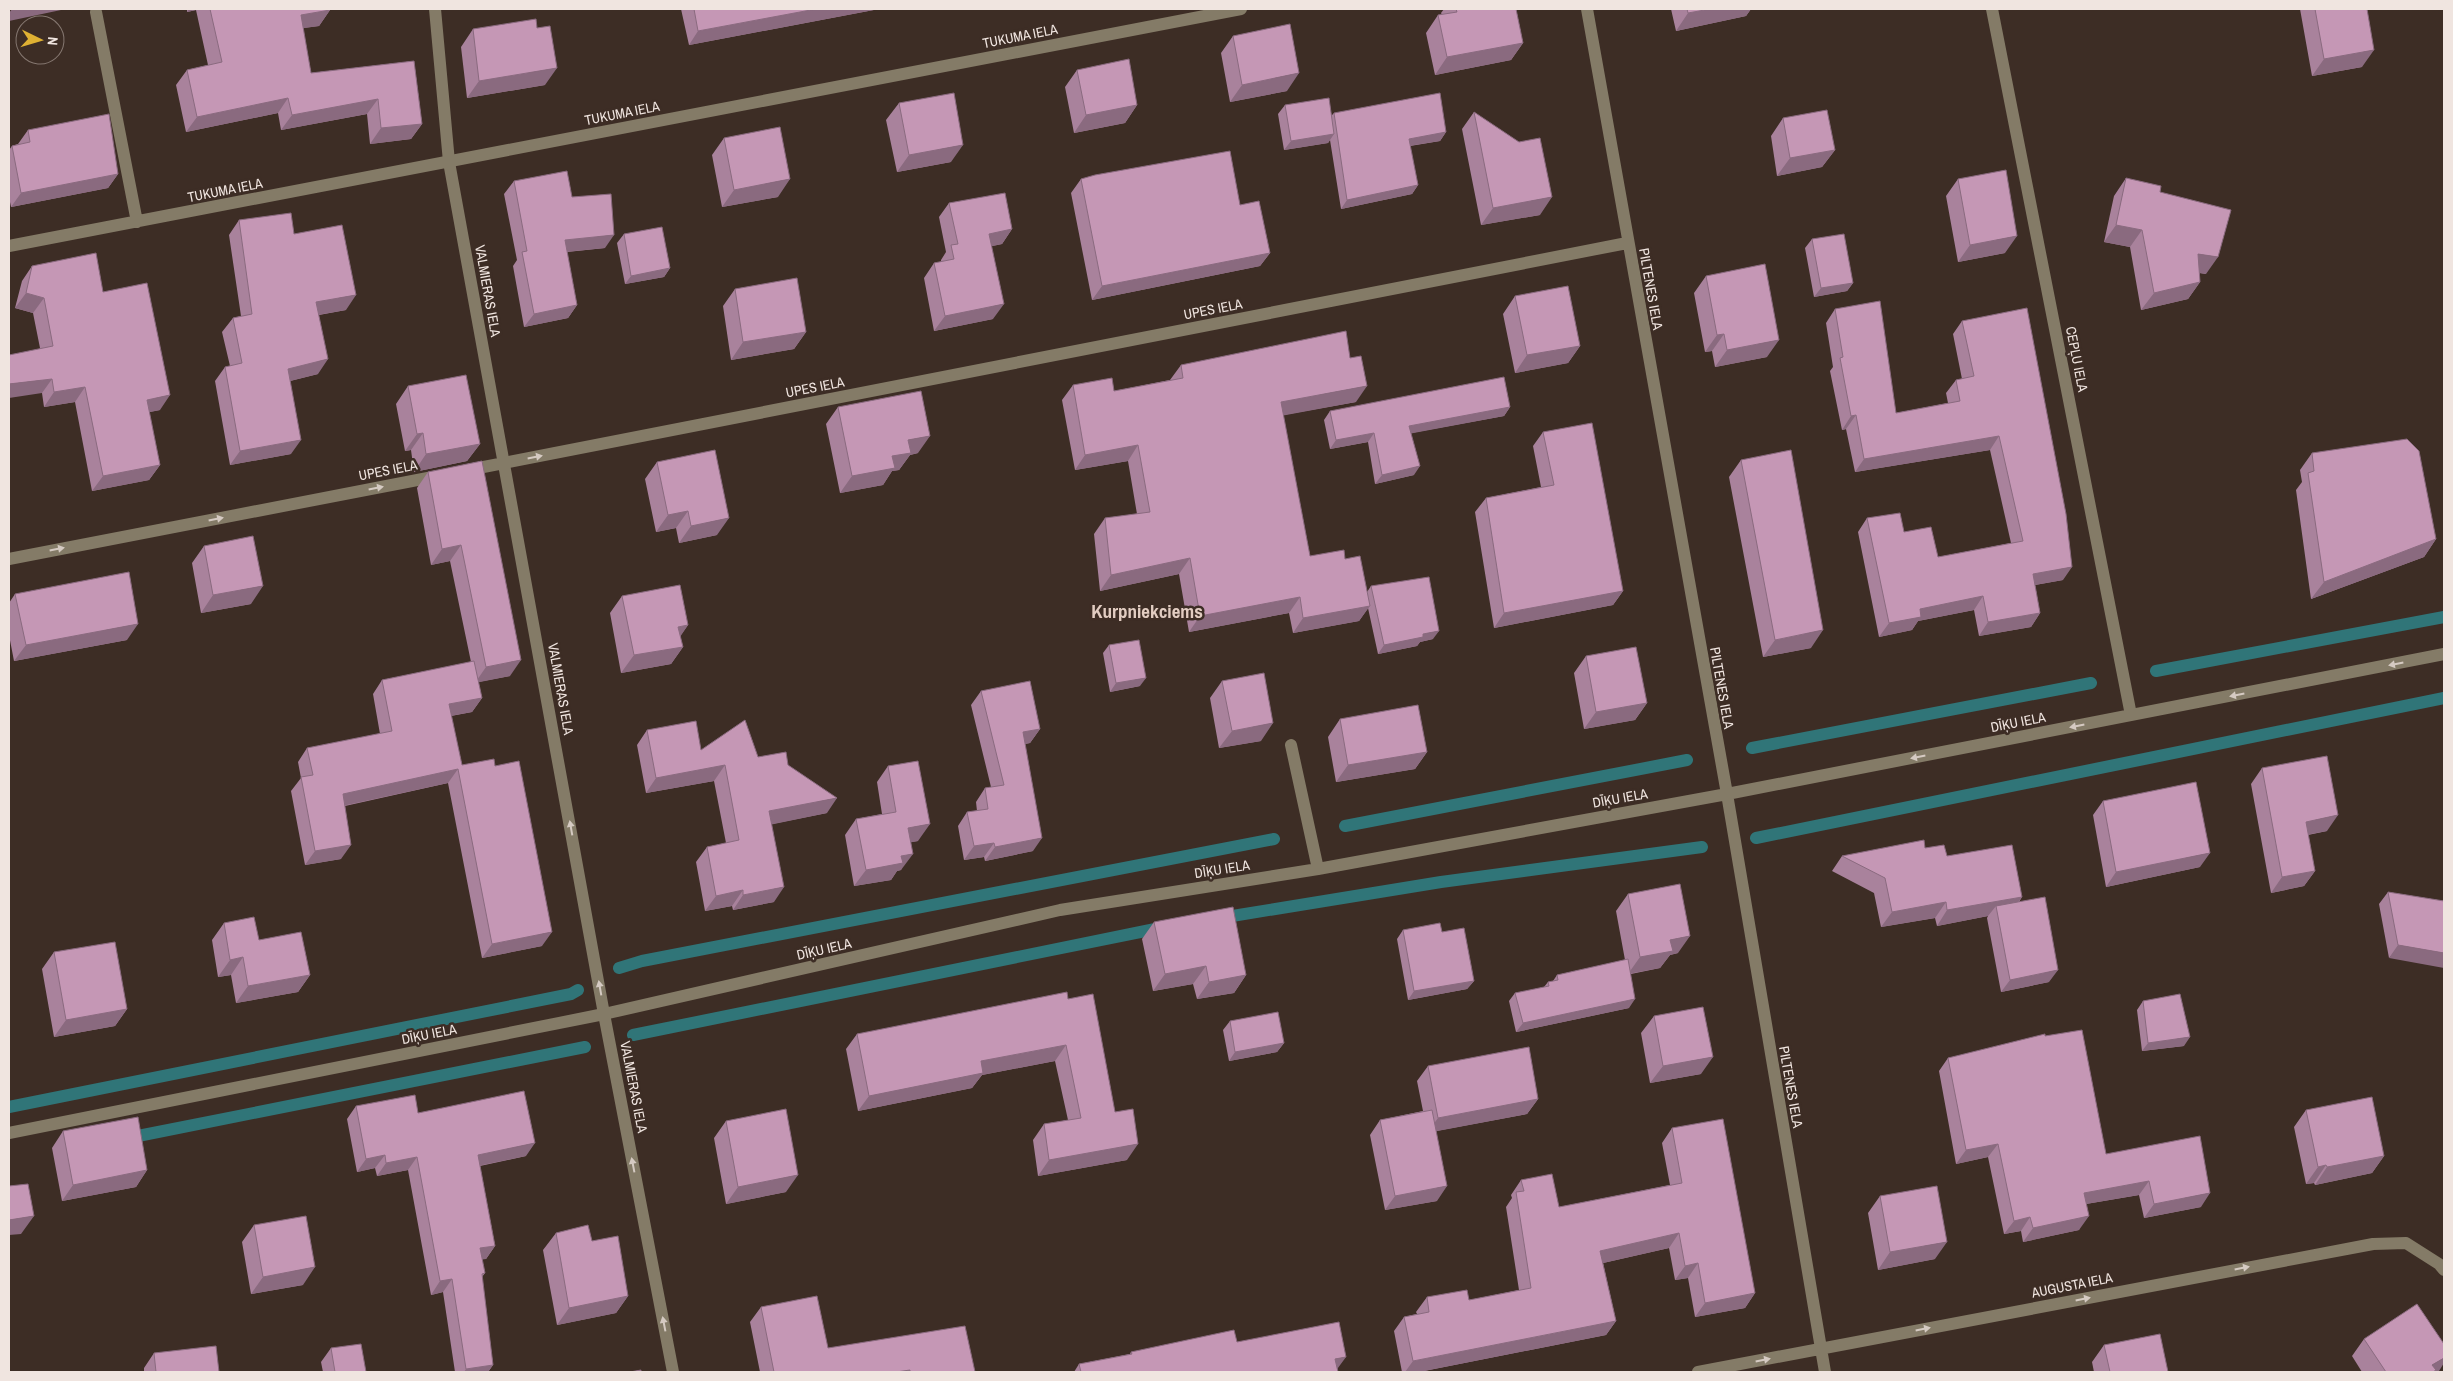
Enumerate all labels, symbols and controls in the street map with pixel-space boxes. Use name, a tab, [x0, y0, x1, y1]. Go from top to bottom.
north arrow	[15, 15, 65, 65]
street label: TUKUMA IELA	[981, 20, 1059, 52]
text: N	[44, 36, 62, 46]
street label: TUKUMA IELA	[583, 97, 661, 129]
street label: TUKUMA IELA	[186, 174, 264, 206]
street label: VALMIERAS IELA	[471, 244, 505, 339]
street label: PILTENES IELA	[1635, 247, 1667, 332]
street label: UPES IELA	[1182, 294, 1244, 323]
street label: CEPĻU IELA	[2062, 325, 2092, 394]
street label: UPES IELA	[784, 372, 846, 401]
one-way arrow	[528, 453, 544, 461]
street label: UPES IELA	[357, 455, 419, 484]
one-way arrow	[368, 484, 383, 492]
one-way arrow	[209, 514, 225, 522]
one-way arrow	[49, 545, 65, 553]
district label: Kurpniekciems	[1091, 598, 1203, 624]
street label: VALMIERAS IELA	[544, 642, 578, 737]
street label: PILTENES IELA	[1706, 646, 1738, 731]
one-way arrow	[2388, 660, 2404, 668]
one-way arrow	[2228, 691, 2244, 699]
street label: DĪĶU IELA	[1989, 708, 2047, 736]
one-way arrow	[2069, 722, 2085, 730]
one-way arrow	[1909, 753, 1925, 761]
street label: DĪĶU IELA	[1591, 784, 1649, 812]
one-way arrow	[567, 820, 575, 836]
street label: DĪĶU IELA	[1193, 856, 1251, 882]
street label: DĪĶU IELA	[795, 934, 853, 964]
one-way arrow	[596, 979, 604, 995]
street label: DĪĶU IELA	[400, 1020, 458, 1048]
street label: VALMIERAS IELA	[616, 1040, 652, 1135]
street label: PILTENES IELA	[1775, 1045, 1807, 1130]
one-way arrow	[629, 1157, 637, 1172]
one-way arrow	[2235, 1264, 2251, 1272]
street label: AUGUSTA IELA	[2029, 1268, 2114, 1302]
one-way arrow	[2075, 1294, 2091, 1302]
one-way arrow	[659, 1316, 667, 1332]
one-way arrow	[1915, 1325, 1931, 1333]
one-way arrow	[1756, 1355, 1772, 1363]

